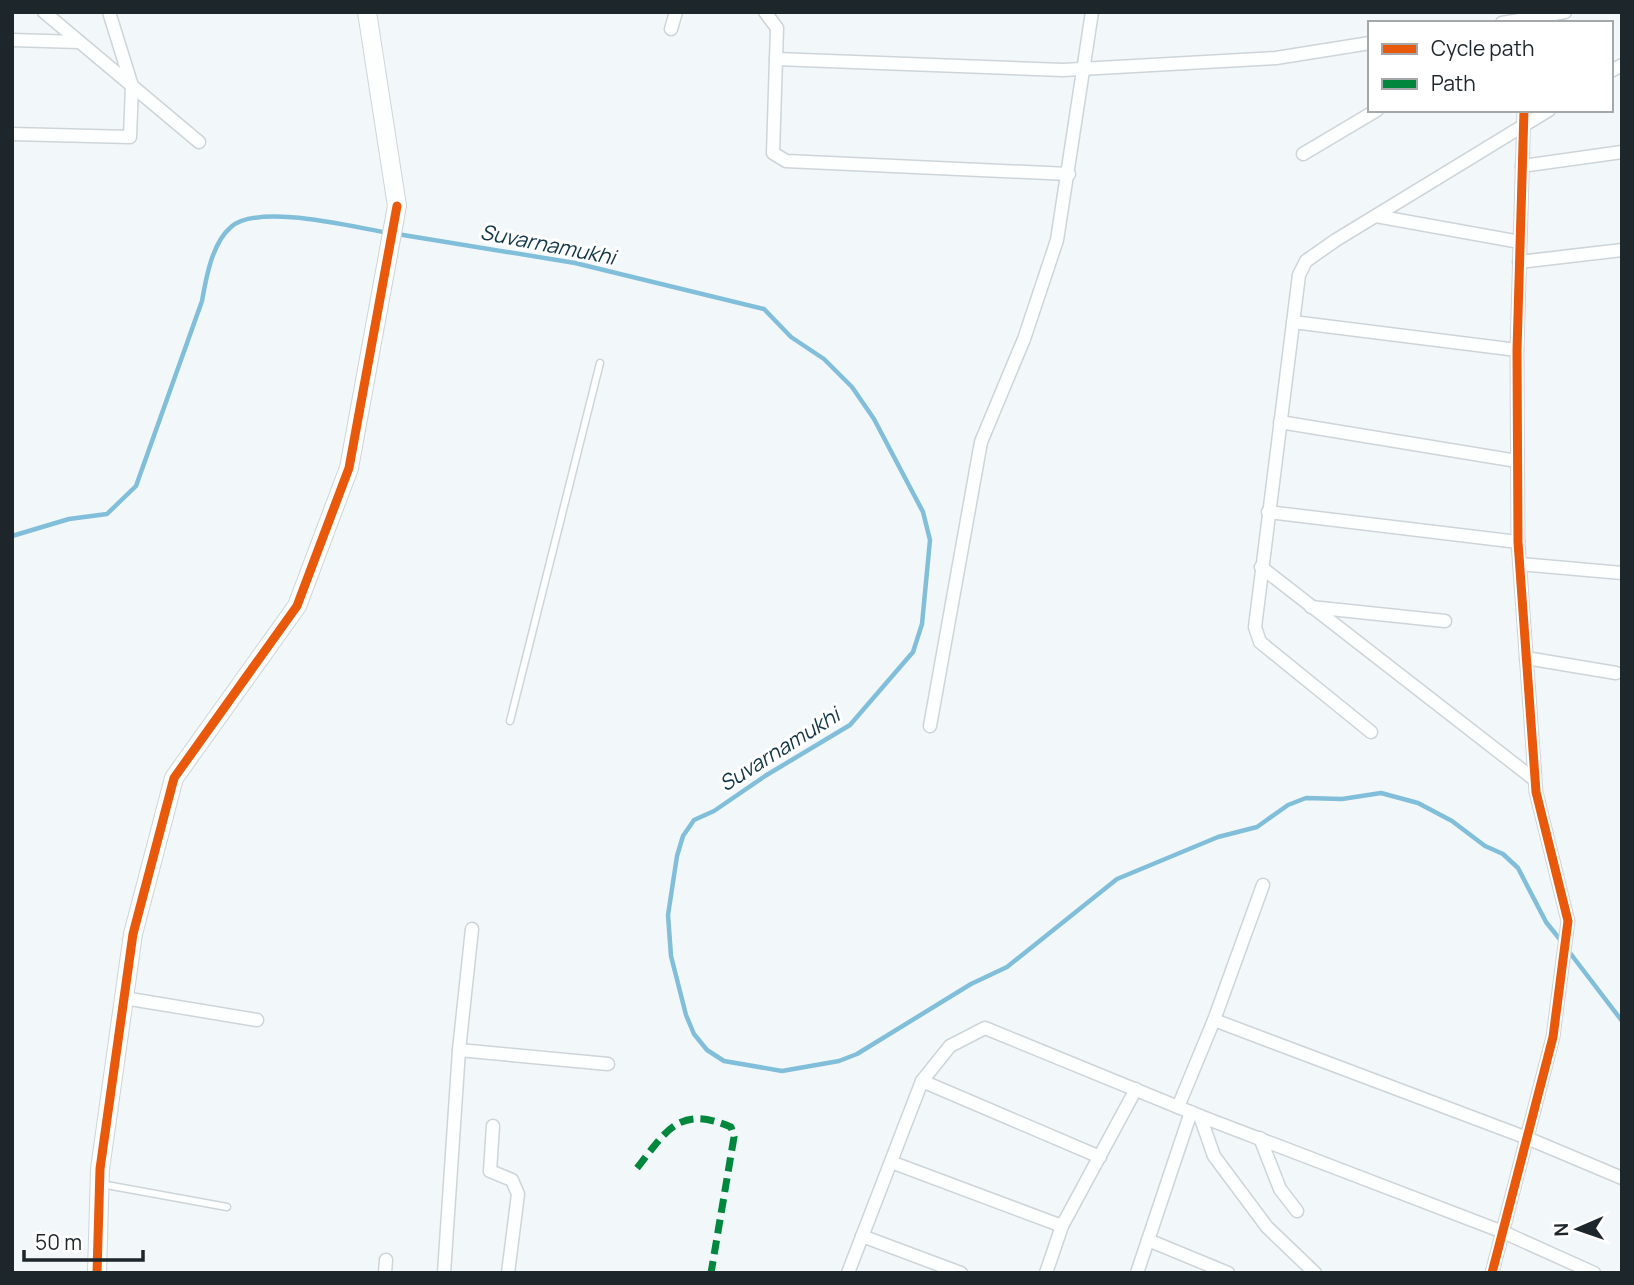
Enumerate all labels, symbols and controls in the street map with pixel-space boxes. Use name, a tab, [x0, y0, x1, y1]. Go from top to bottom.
legend	[1368, 21, 1613, 112]
text: Cycle path	[1431, 34, 1534, 62]
text: Path	[1431, 69, 1476, 97]
water label: Suvarnamukhi	[478, 217, 621, 271]
water label: Suvarnamukhi	[714, 699, 847, 797]
north arrow	[1543, 1194, 1613, 1264]
scale bar	[24, 1218, 144, 1262]
text: N	[1548, 1222, 1574, 1237]
text: 50 m	[35, 1228, 82, 1256]

